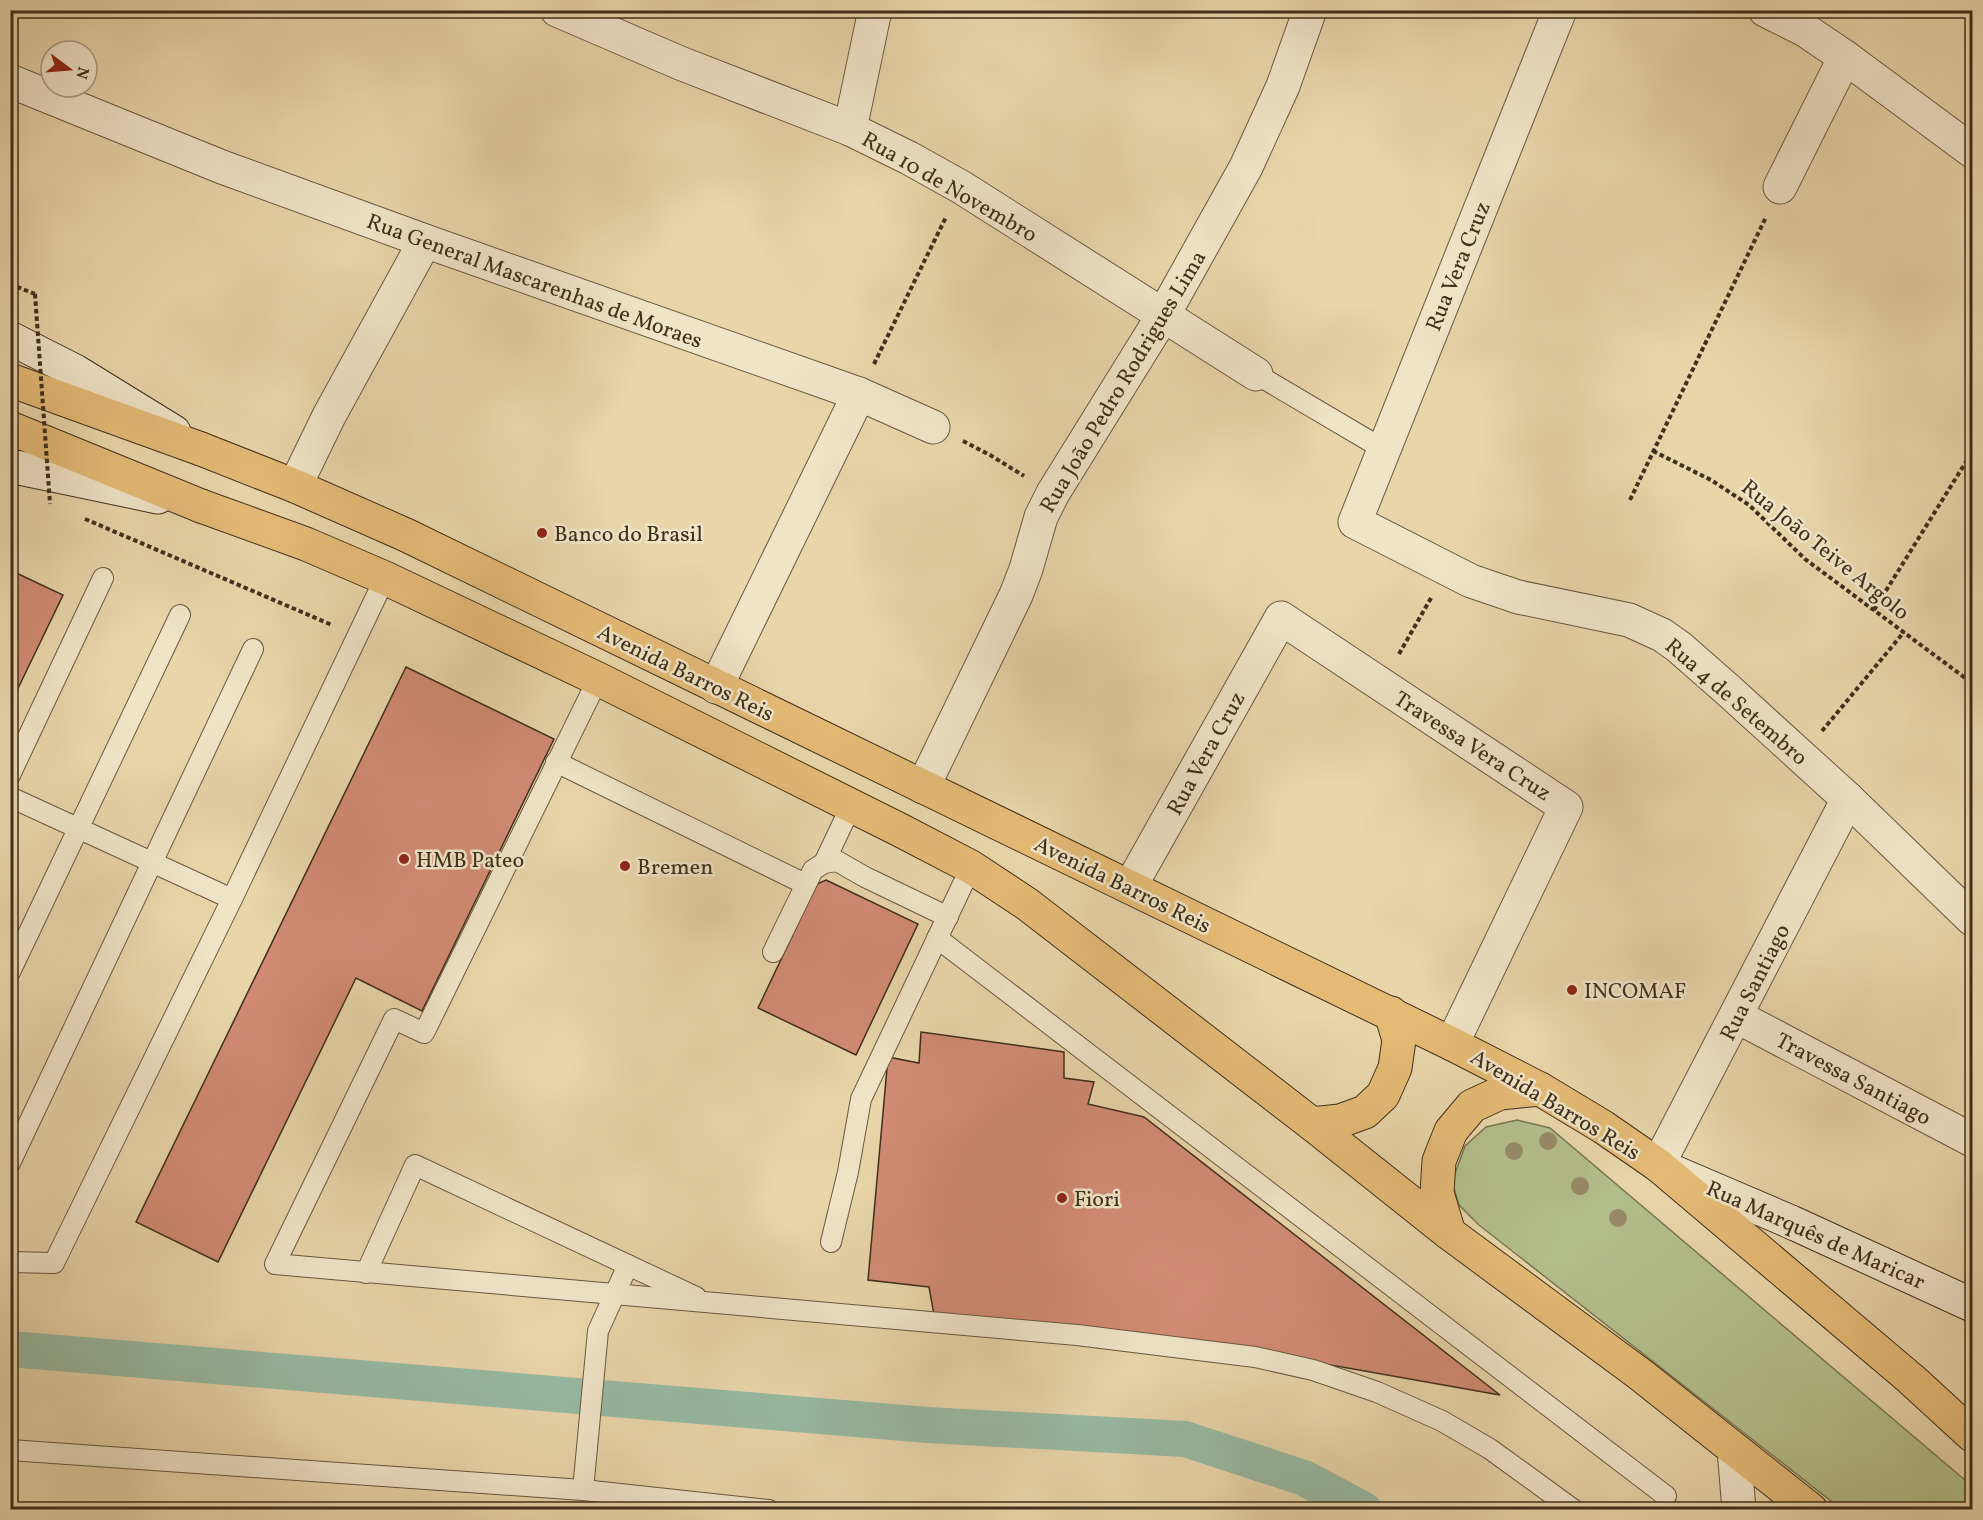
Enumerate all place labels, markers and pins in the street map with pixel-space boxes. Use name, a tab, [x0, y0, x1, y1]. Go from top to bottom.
place label: Banco do Brasil	[554, 520, 703, 551]
marker: Banco do Brasil	[535, 526, 549, 540]
place label: HMB Pateo	[416, 846, 524, 877]
marker: HMB Pateo	[397, 852, 411, 866]
place label: Bremen	[637, 853, 713, 884]
marker: Bremen	[618, 859, 632, 873]
place label: INCOMAF	[1584, 977, 1686, 1008]
marker: INCOMAF	[1565, 983, 1579, 997]
place label: Fiori	[1074, 1185, 1120, 1216]
marker: Fiori	[1055, 1191, 1069, 1205]

